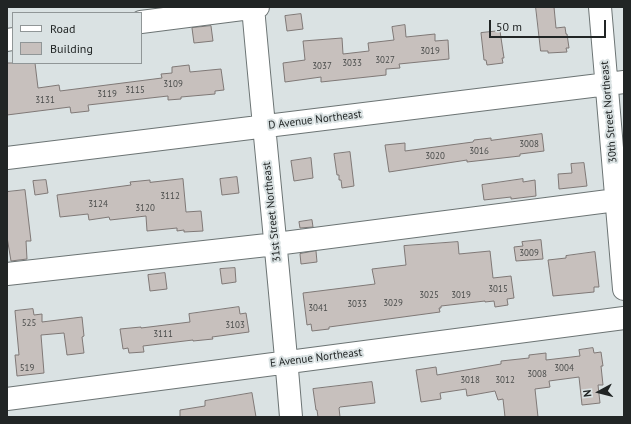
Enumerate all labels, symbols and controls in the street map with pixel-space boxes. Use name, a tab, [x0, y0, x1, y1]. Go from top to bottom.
legend	[12, 12, 142, 64]
scale bar	[491, 12, 608, 38]
text: 50 m	[496, 19, 522, 34]
text: Road	[50, 21, 75, 36]
text: Building	[50, 41, 93, 56]
house number: 3019	[420, 46, 440, 56]
house number: 3027	[375, 55, 395, 65]
house number: 3033	[342, 58, 362, 68]
house number: 3037	[312, 61, 332, 71]
street label: 30th Street Northeast	[598, 61, 620, 163]
house number: 3109	[163, 79, 183, 89]
house number: 3115	[125, 85, 145, 95]
house number: 3119	[97, 89, 117, 99]
house number: 3131	[35, 95, 55, 105]
street label: D Avenue Northeast	[268, 108, 362, 132]
house number: 3008	[519, 139, 539, 149]
house number: 3016	[469, 146, 489, 156]
house number: 3020	[425, 151, 445, 161]
street label: 31st Street Northeast	[260, 161, 284, 263]
house number: 3112	[160, 191, 180, 201]
house number: 3124	[88, 199, 108, 209]
house number: 3120	[135, 203, 155, 213]
house number: 3009	[519, 248, 539, 258]
house number: 3015	[488, 284, 508, 294]
house number: 3025	[419, 290, 439, 300]
house number: 3019	[451, 290, 471, 300]
house number: 3029	[383, 298, 403, 308]
house number: 3033	[347, 299, 367, 309]
house number: 3041	[308, 303, 328, 313]
house number: 525	[22, 318, 36, 328]
house number: 3103	[225, 320, 245, 330]
house number: 3111	[153, 329, 173, 339]
street label: E Avenue Northeast	[269, 346, 363, 370]
house number: 519	[20, 363, 34, 373]
house number: 3004	[554, 363, 574, 373]
house number: 3008	[527, 369, 547, 379]
north arrow	[579, 372, 619, 412]
house number: 3018	[460, 375, 480, 385]
house number: 3012	[495, 375, 515, 385]
text: N	[580, 389, 594, 398]

